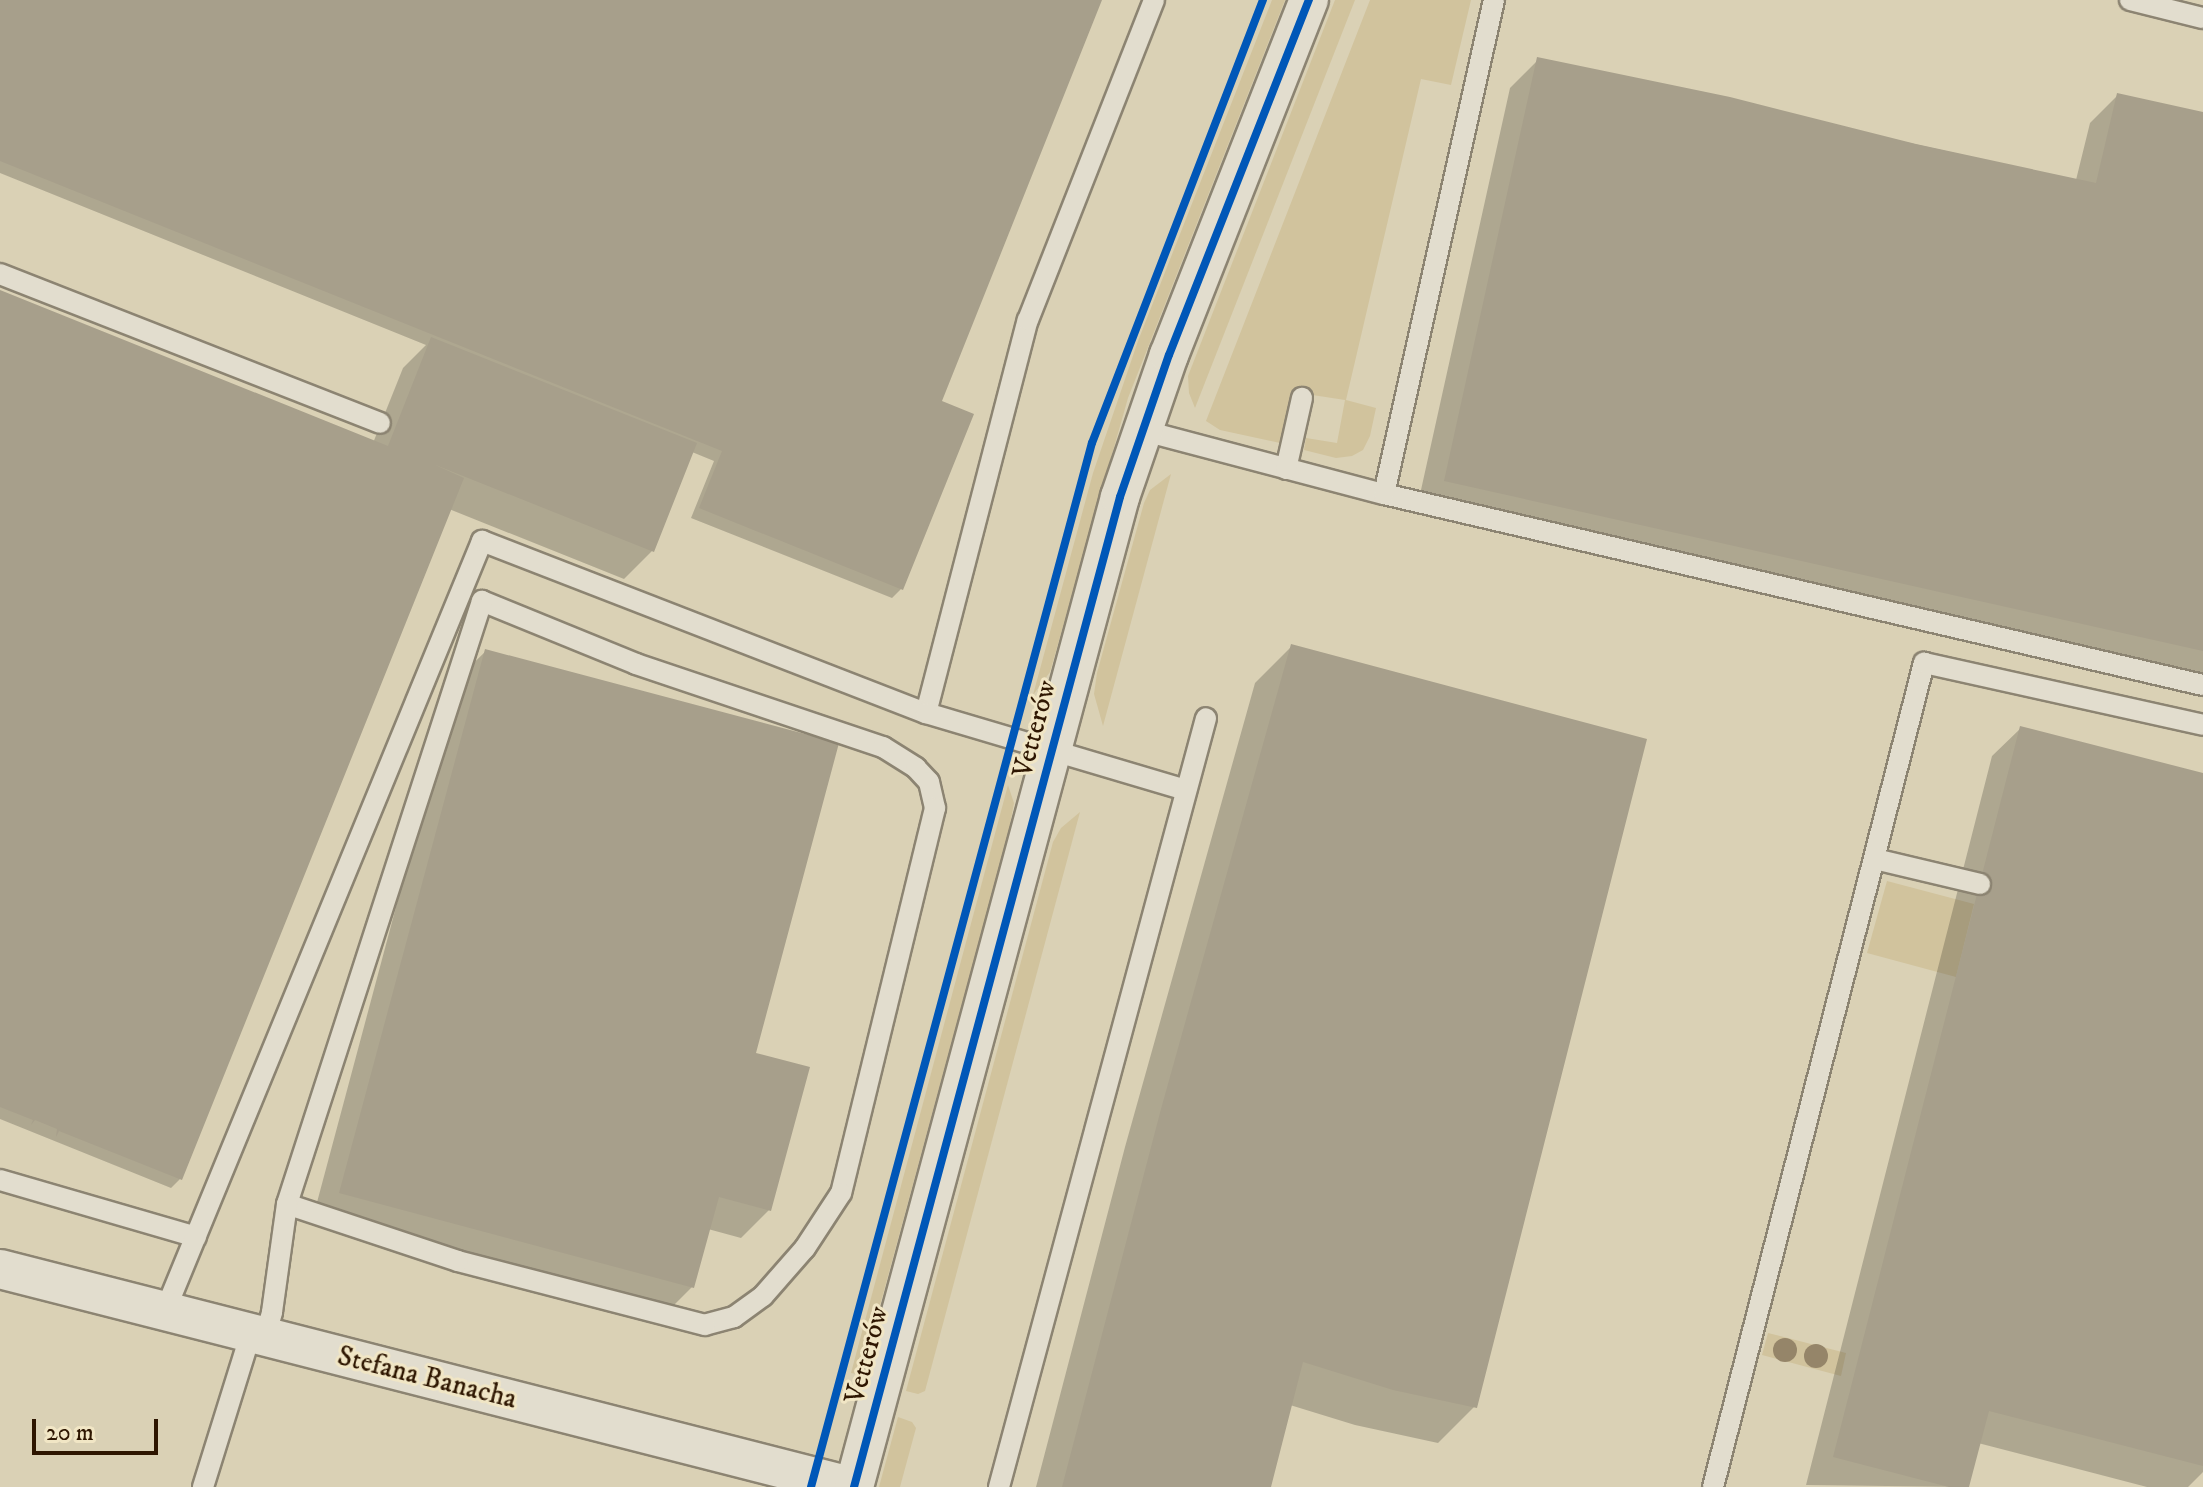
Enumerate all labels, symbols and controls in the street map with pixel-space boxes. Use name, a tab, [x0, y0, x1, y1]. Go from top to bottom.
street label: Vetterów	[1006, 677, 1064, 781]
street label: Vetterów	[838, 1303, 896, 1407]
street label: Stefana Banacha	[334, 1340, 520, 1416]
scale bar	[36, 1403, 162, 1453]
text: 20 m	[46, 1418, 94, 1448]

